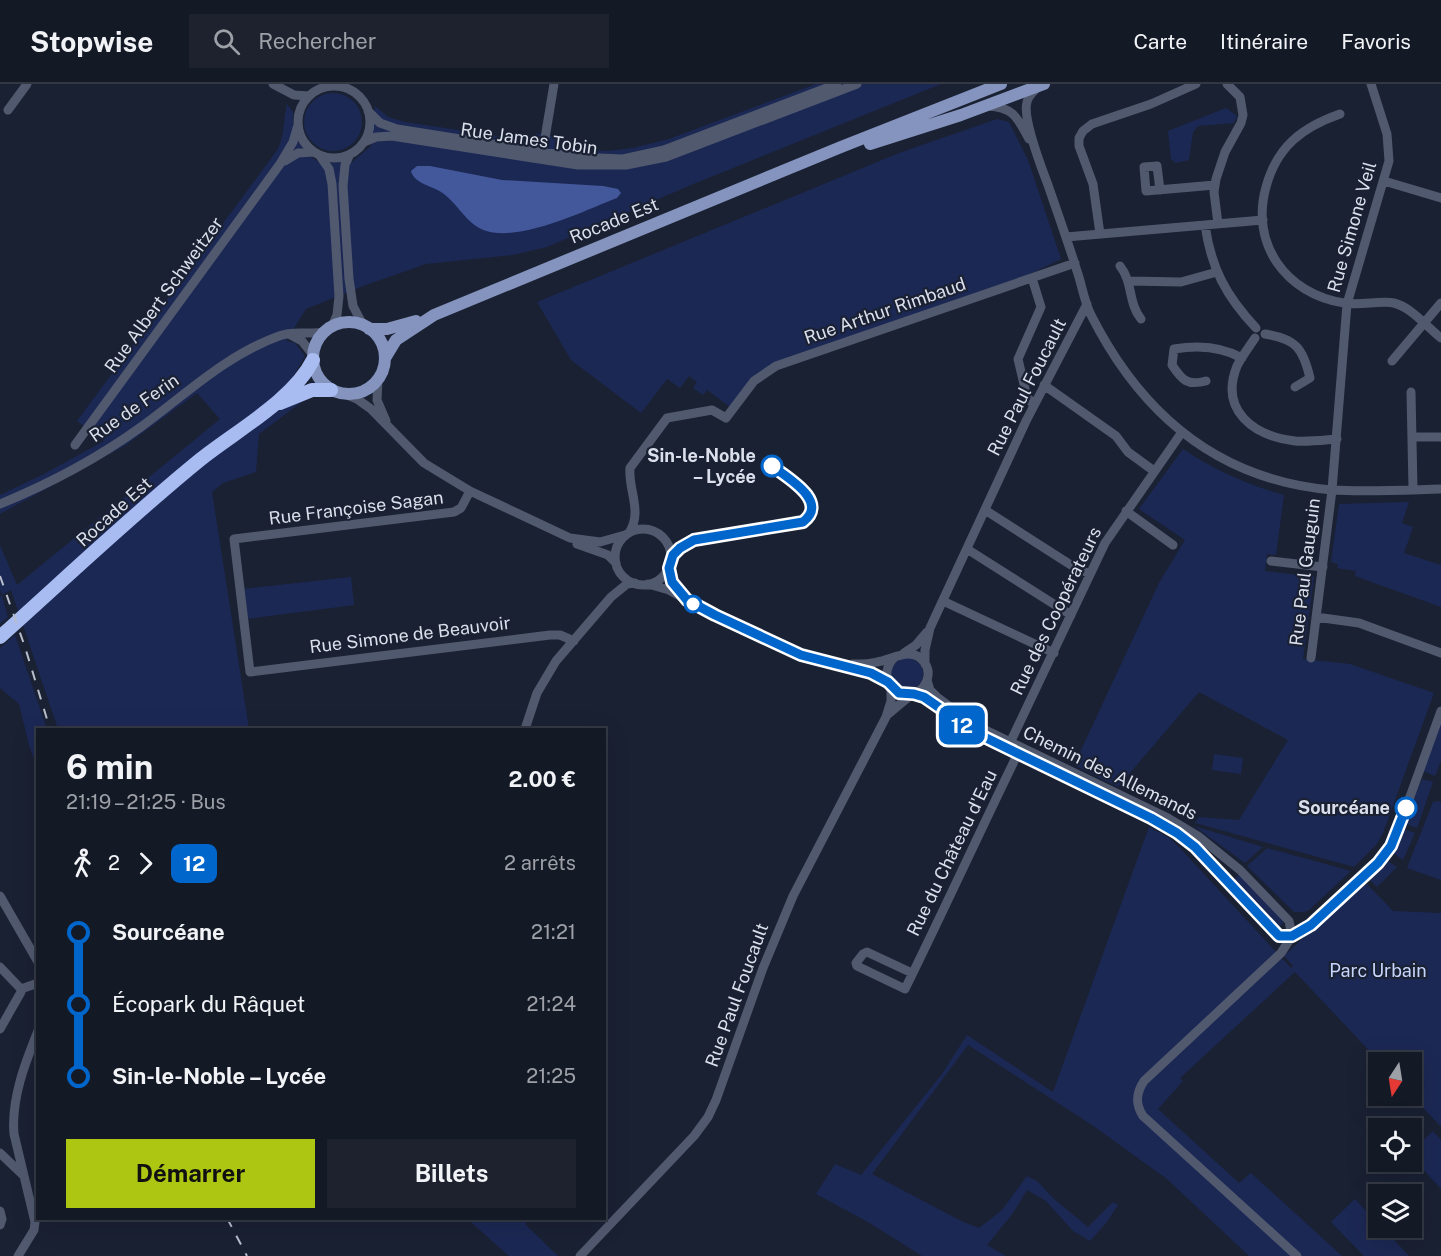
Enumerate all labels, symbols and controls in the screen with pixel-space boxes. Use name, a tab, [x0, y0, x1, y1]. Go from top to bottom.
search box	[189, 14, 609, 68]
text: Stopwise	[30, 25, 153, 58]
icon: search	[210, 25, 243, 58]
text: Rechercher	[258, 28, 376, 54]
text: Carte	[1133, 29, 1187, 54]
text: Itinéraire	[1220, 29, 1308, 54]
text: Favoris	[1341, 29, 1411, 54]
street label: Rue James Tobin	[459, 118, 599, 159]
street label: Rue Simone Veil	[1323, 159, 1380, 295]
street label: Rocade Est	[566, 193, 661, 248]
street label: Rue Albert Schweitzer	[100, 213, 227, 377]
street label: Rue Arthur Rimbaud	[801, 273, 969, 348]
street label: Rue Paul Foucault	[983, 314, 1070, 459]
street label: Rue de Ferin	[85, 369, 183, 446]
place label: Sin-le-Noble – Lycée	[647, 445, 756, 487]
marker: Sin-le-Noble – Lycée	[761, 455, 783, 477]
street label: Rocade Est	[72, 472, 156, 551]
street label: Rue Françoise Sagan	[267, 486, 445, 529]
street label: Rue Paul Gauguin	[1285, 497, 1324, 647]
street label: Rue des Coopérateurs	[1006, 523, 1105, 698]
unlabelled marker	[684, 595, 702, 613]
street label: Rue Simone de Beauvoir	[308, 612, 512, 657]
line badge: 12	[935, 706, 989, 744]
text: 12	[951, 713, 973, 738]
street label: Chemin des Allemands	[1020, 721, 1201, 824]
text: 6 min	[66, 748, 153, 786]
text: 2.00 €	[509, 766, 576, 792]
street label: Rue du Château d'Eau	[902, 766, 1001, 939]
text: 21:19 – 21:25 · Bus	[66, 790, 226, 814]
place label: Sourcéane	[1298, 797, 1390, 818]
marker: Sourcéane	[1395, 797, 1417, 819]
icon: walk	[66, 847, 99, 880]
icon: forward	[129, 847, 162, 880]
text: 2	[108, 851, 120, 875]
text: 12	[183, 851, 205, 876]
text: 2 arrêts	[504, 851, 576, 875]
text: Sourcéane	[112, 919, 225, 945]
text: 21:21	[531, 920, 576, 944]
street label: Rue Paul Foucault	[701, 920, 772, 1070]
park label: Parc Urbain	[1329, 960, 1427, 981]
text: Écopark du Râquet	[112, 991, 305, 1017]
text: 21:24	[527, 992, 576, 1016]
north arrow	[1368, 1052, 1422, 1106]
map controls	[1368, 1052, 1422, 1238]
text: Sin-le-Noble – Lycée	[112, 1063, 326, 1089]
text: 21:25	[526, 1064, 576, 1088]
button: locate	[1368, 1118, 1422, 1172]
button: Démarrer	[66, 1139, 315, 1208]
button: Billets	[327, 1139, 576, 1208]
button: layers	[1368, 1184, 1422, 1238]

